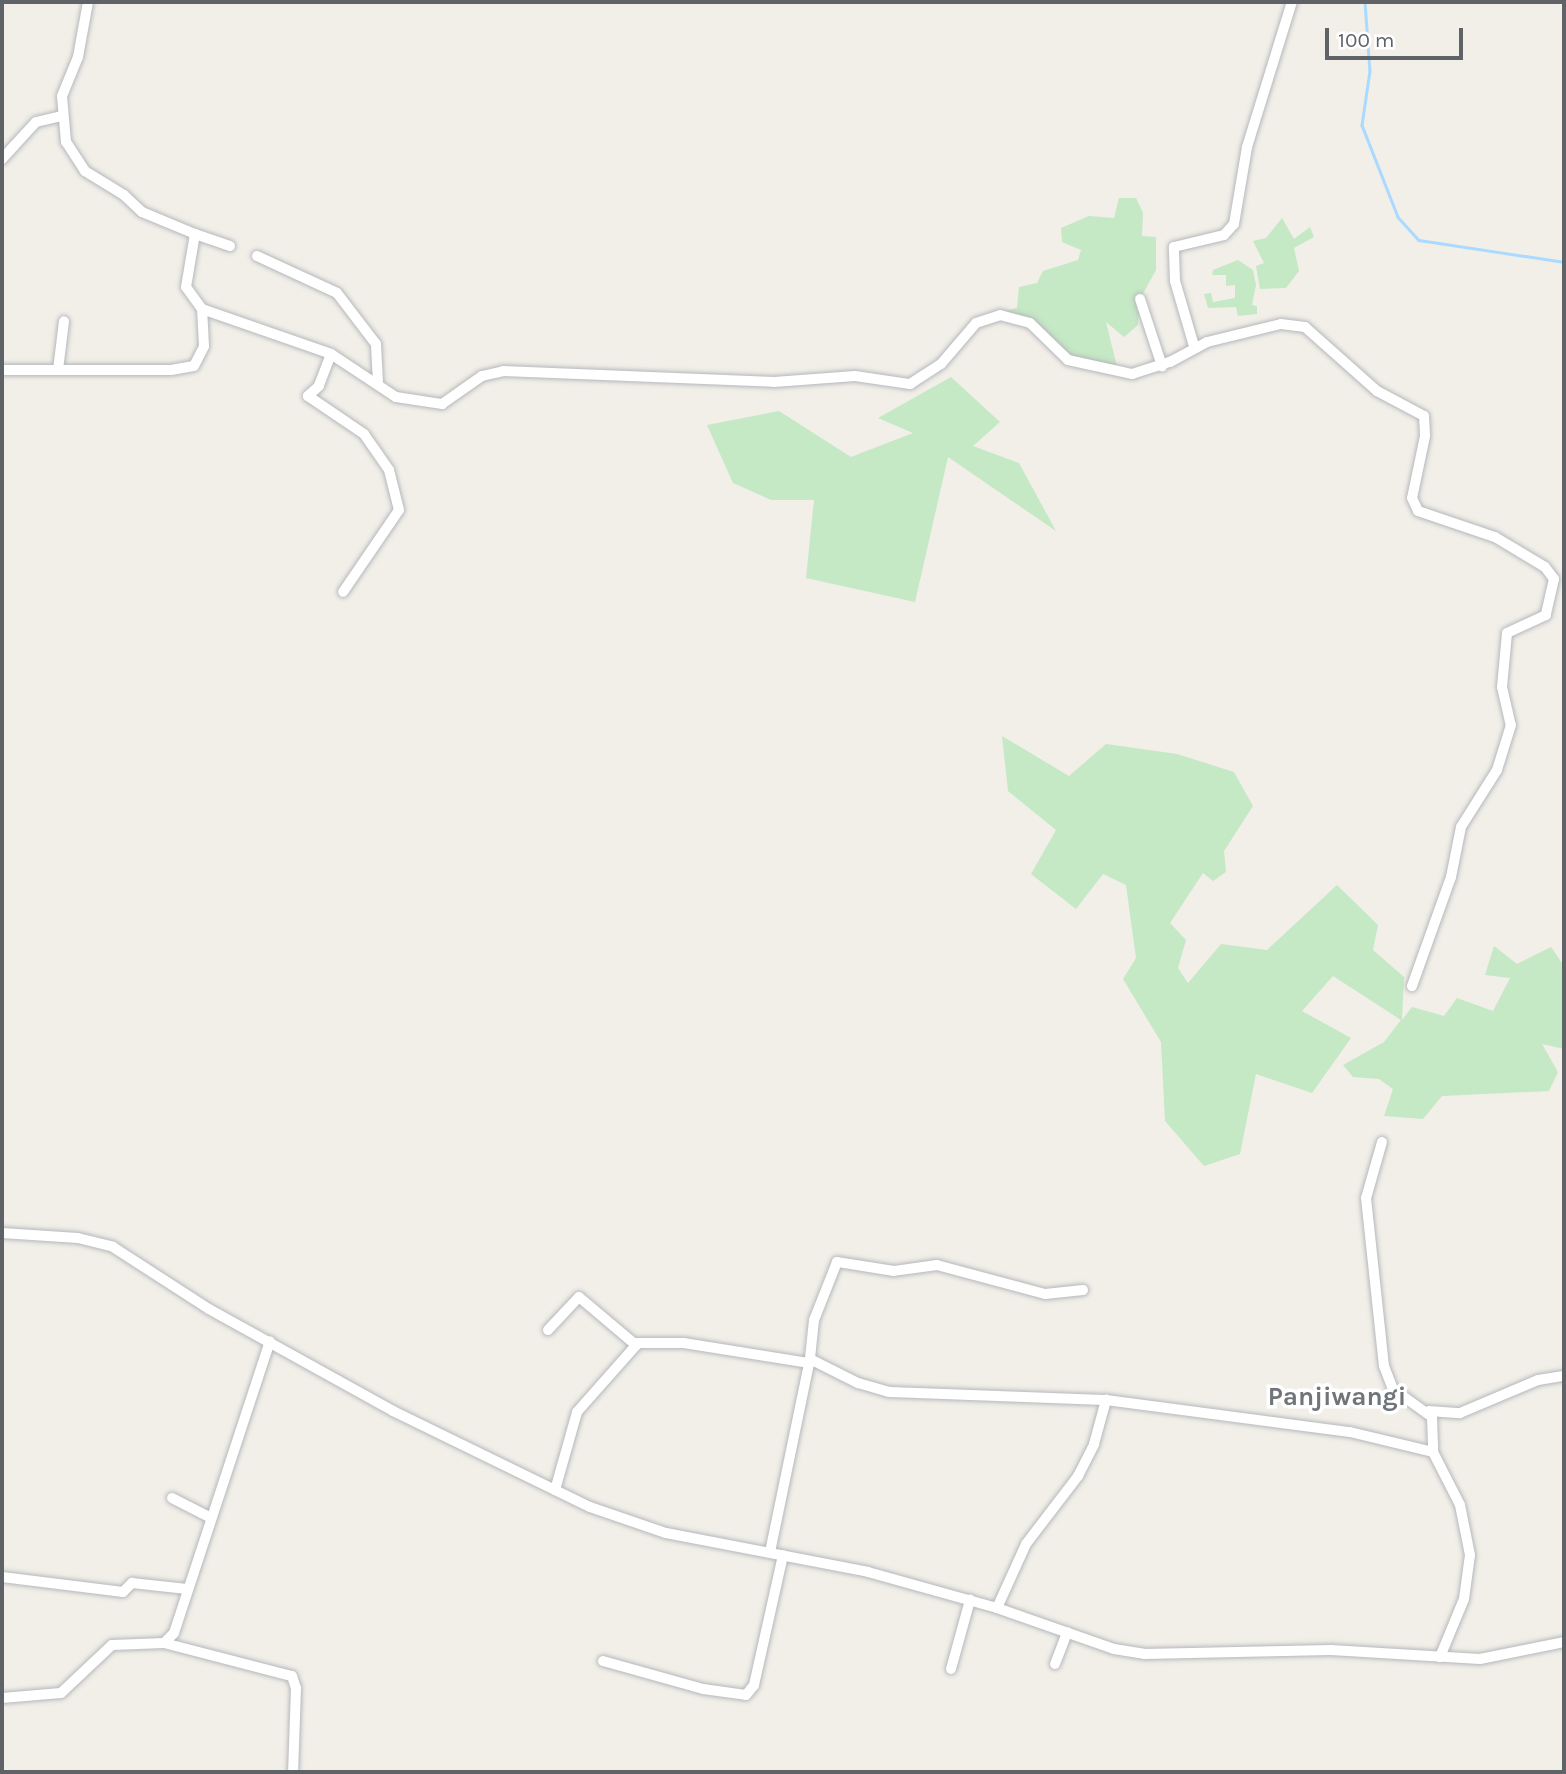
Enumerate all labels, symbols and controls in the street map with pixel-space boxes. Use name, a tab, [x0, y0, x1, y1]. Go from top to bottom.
scale bar	[1328, 14, 1466, 58]
text: 100 m	[1338, 28, 1395, 52]
district label: Panjiwangi	[1268, 1381, 1406, 1413]

